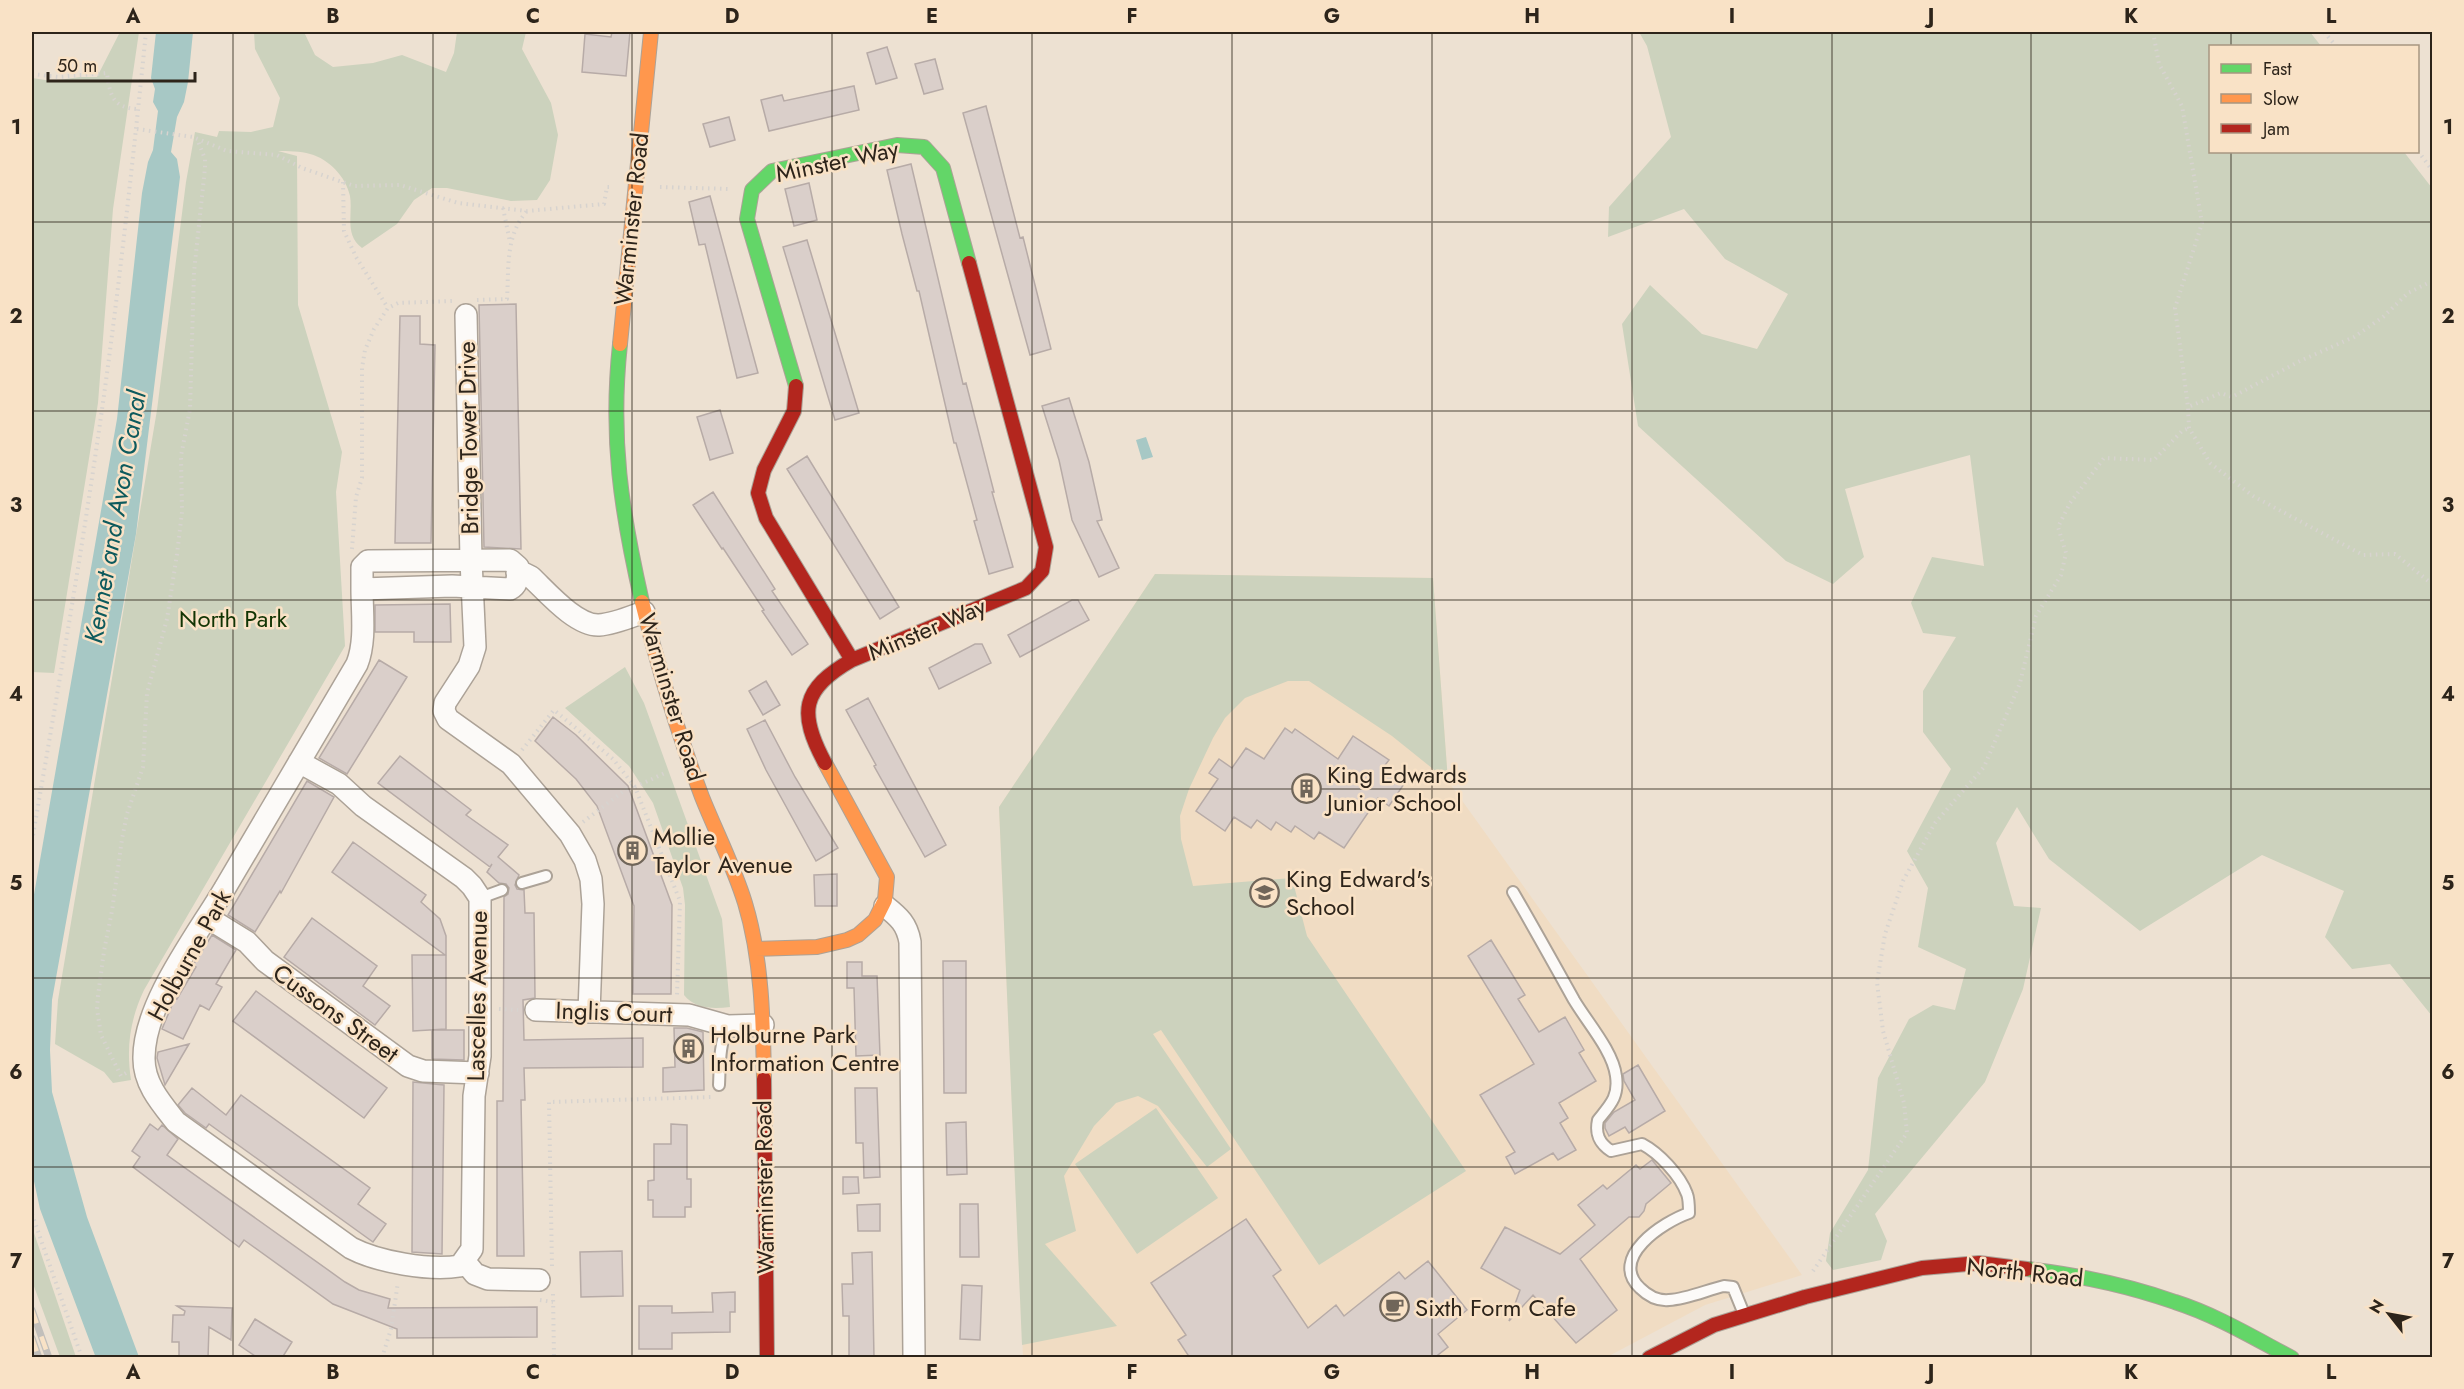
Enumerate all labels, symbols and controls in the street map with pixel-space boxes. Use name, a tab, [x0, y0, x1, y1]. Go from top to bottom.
text: A	[125, 2, 141, 31]
text: B	[326, 2, 340, 31]
text: C	[526, 2, 540, 31]
text: D	[725, 2, 739, 31]
text: E	[926, 2, 938, 31]
text: F	[1126, 2, 1138, 31]
text: G	[1324, 2, 1340, 31]
text: H	[1524, 2, 1540, 31]
text: I	[1729, 2, 1735, 31]
text: J	[1924, 2, 1934, 31]
text: K	[2124, 2, 2138, 31]
text: L	[2326, 2, 2337, 31]
scale bar	[48, 45, 195, 83]
legend	[2209, 45, 2419, 153]
text: 50 m	[57, 53, 97, 79]
text: Fast	[2263, 56, 2292, 82]
text: Slow	[2263, 86, 2300, 112]
text: 1	[11, 113, 21, 142]
text: 1	[2443, 113, 2453, 142]
text: Jam	[2261, 116, 2290, 142]
street label: Warminster Road	[605, 131, 657, 307]
street label: Minster Way	[772, 131, 902, 191]
text: 2	[9, 302, 23, 331]
text: 2	[2441, 302, 2455, 331]
street label: Bridge Tower Drive	[449, 341, 487, 535]
water label: Kennet and Avon Canal	[74, 387, 156, 646]
text: 3	[10, 491, 22, 520]
text: 3	[2442, 491, 2454, 520]
street label: Minster Way	[863, 588, 992, 670]
park label: North Park	[179, 601, 288, 636]
street label: Warminster Road	[630, 609, 714, 785]
text: 4	[9, 680, 23, 709]
text: 4	[2441, 680, 2455, 709]
place label: King Edwards Junior School	[1324, 757, 1467, 820]
building icon: King Edwards Junior School	[1290, 772, 1322, 804]
place label: Mollie Taylor Avenue	[653, 819, 793, 882]
building icon: Mollie Taylor Avenue	[616, 834, 648, 866]
place label: King Edward's School	[1286, 861, 1430, 924]
text: 5	[10, 869, 23, 898]
text: 5	[2442, 869, 2455, 898]
school or university icon: King Edward's School	[1249, 876, 1281, 908]
street label: Holburne Park	[138, 883, 240, 1027]
street label: Lascelles Avenue	[458, 910, 496, 1082]
street label: Cussons Street	[266, 955, 406, 1071]
street label: Inglis Court	[555, 992, 673, 1032]
place label: Holburne Park Information Centre	[710, 1017, 899, 1080]
building icon: Holburne Park Information Centre	[673, 1032, 705, 1064]
text: 6	[9, 1058, 23, 1087]
text: 6	[2441, 1058, 2455, 1087]
street label: Warminster Road	[745, 1100, 783, 1274]
text: 7	[10, 1247, 23, 1276]
text: 7	[2442, 1247, 2455, 1276]
street label: North Road	[1965, 1248, 2085, 1296]
north arrow	[2359, 1284, 2419, 1344]
place label: Sixth Form Cafe	[1415, 1290, 1576, 1325]
cafe icon: Sixth Form Cafe	[1378, 1291, 1410, 1323]
text: N	[2363, 1295, 2390, 1318]
text: A	[125, 1358, 141, 1387]
text: B	[326, 1358, 340, 1387]
text: C	[526, 1358, 540, 1387]
text: D	[725, 1358, 739, 1387]
text: E	[926, 1358, 938, 1387]
text: F	[1126, 1358, 1138, 1387]
text: G	[1324, 1358, 1340, 1387]
text: H	[1524, 1358, 1540, 1387]
text: I	[1729, 1358, 1735, 1387]
text: J	[1924, 1358, 1934, 1387]
text: K	[2124, 1358, 2138, 1387]
text: L	[2326, 1358, 2337, 1387]

